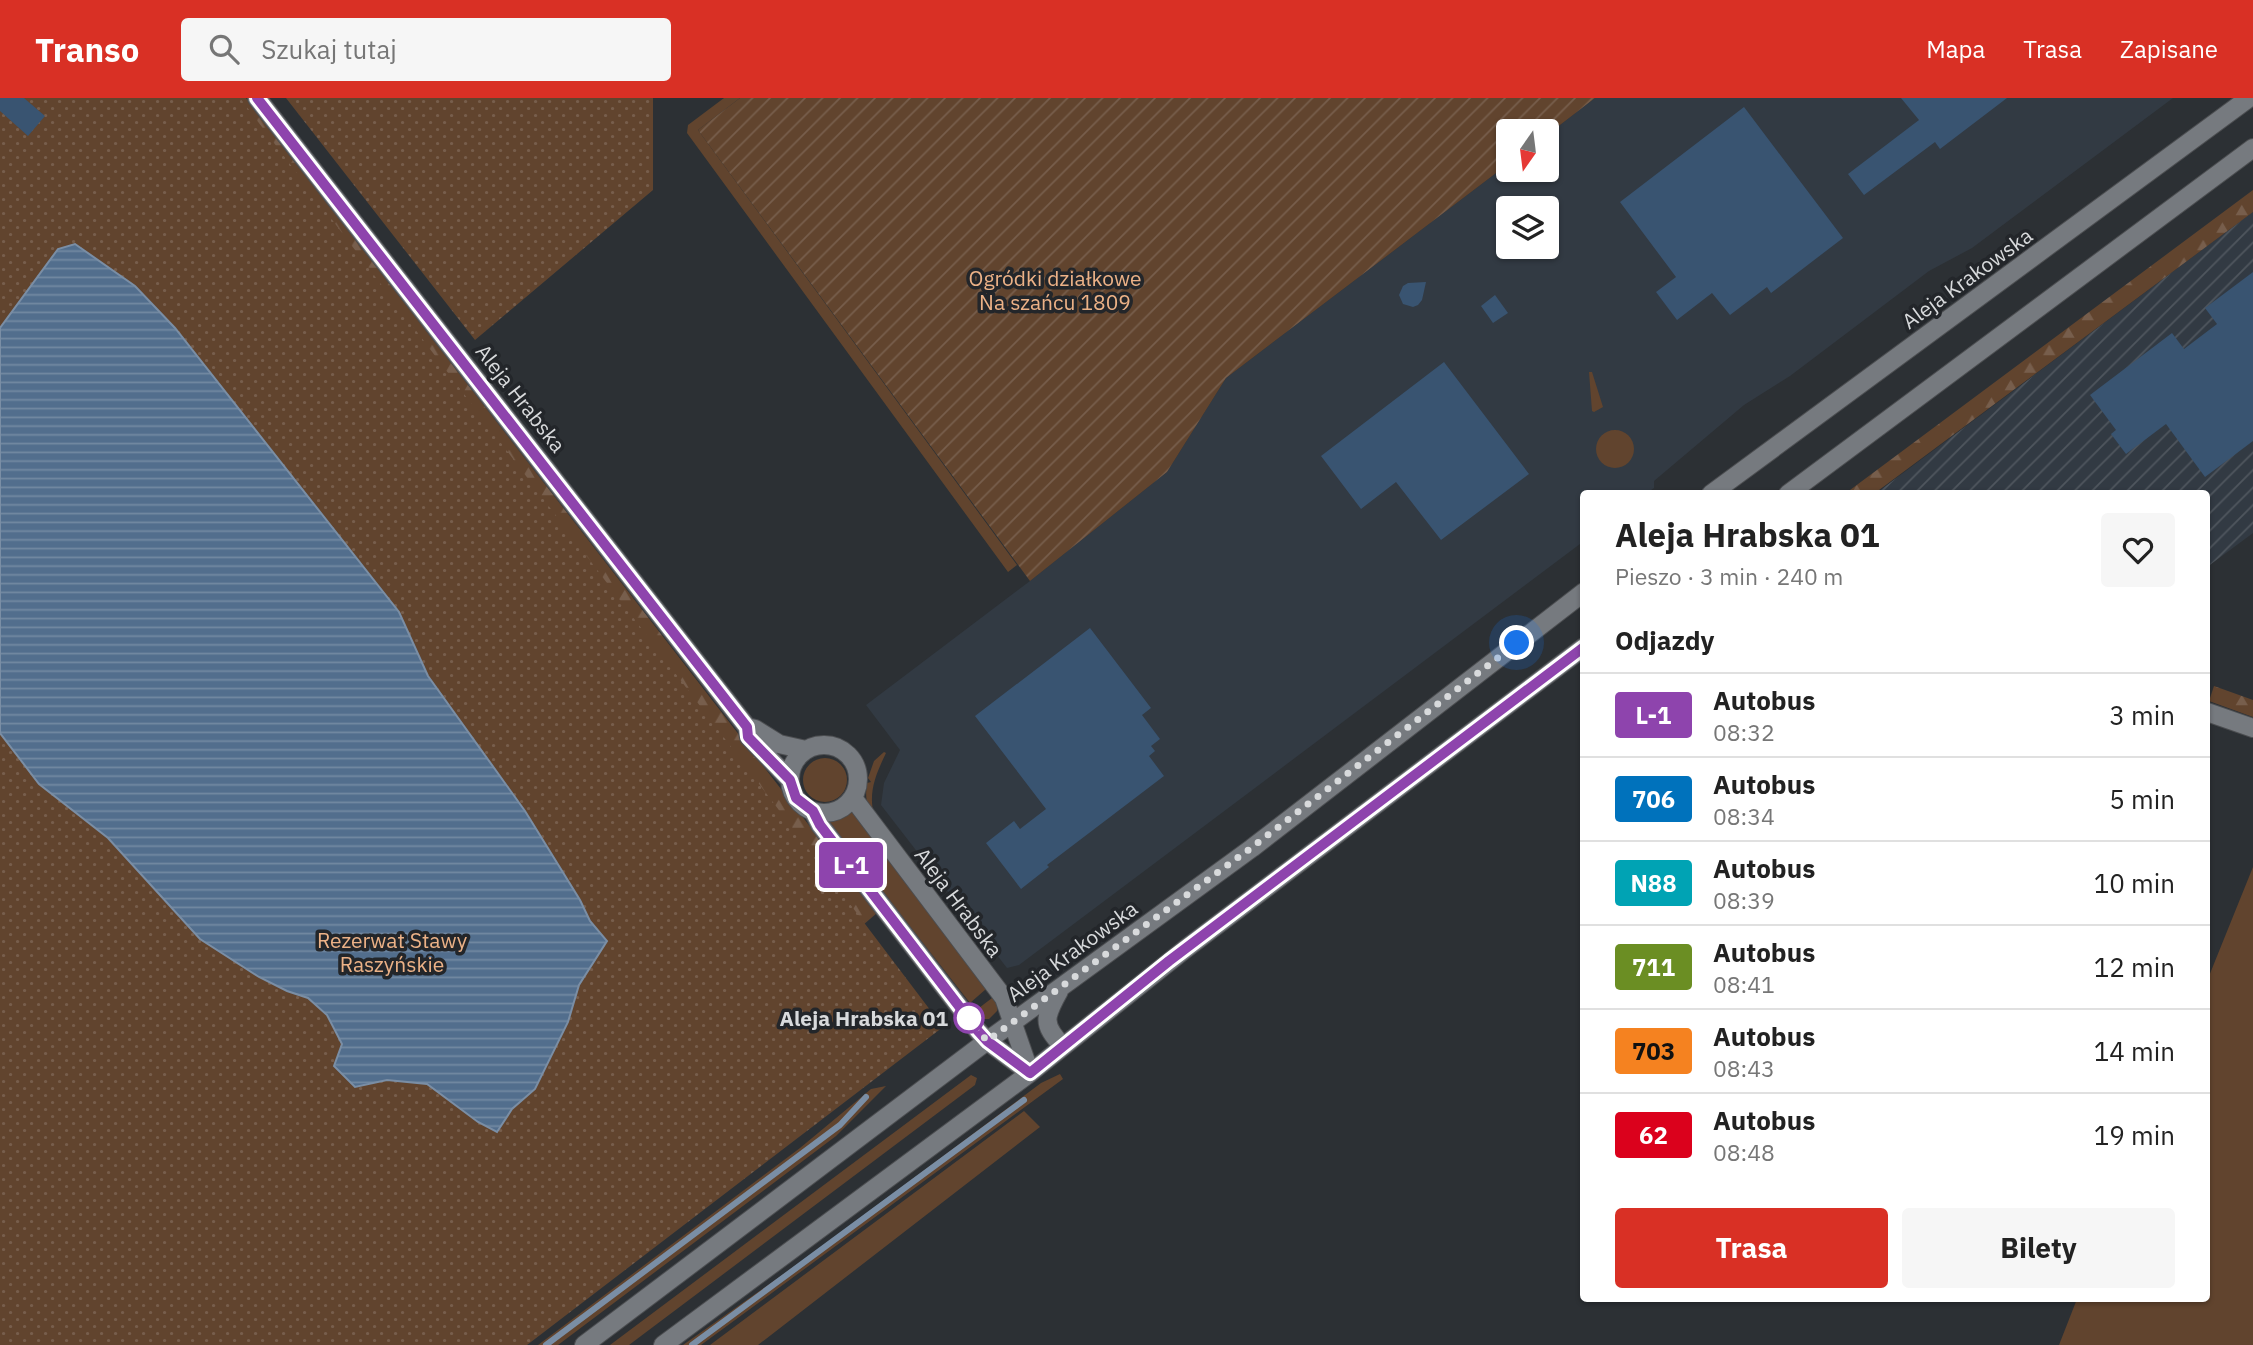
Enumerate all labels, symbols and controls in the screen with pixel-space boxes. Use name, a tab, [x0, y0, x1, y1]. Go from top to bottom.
search box	[181, 18, 671, 81]
text: Transo	[35, 28, 139, 71]
icon: search	[205, 30, 243, 68]
text: Szukaj tutaj	[261, 32, 397, 66]
text: Mapa	[1926, 33, 1985, 65]
text: Trasa	[2023, 33, 2082, 65]
text: Zapisane	[2120, 33, 2218, 65]
north arrow	[1496, 119, 1559, 182]
map controls	[1496, 119, 1559, 259]
button: layers	[1496, 196, 1559, 259]
street label: Aleja Krakowska	[1896, 221, 2038, 335]
park label: Ogródki działkowe Na szańcu 1809	[969, 264, 1141, 316]
street label: Aleja Hrabska	[470, 338, 572, 458]
text: Aleja Hrabska 01	[1615, 513, 1880, 556]
button: heart	[2101, 513, 2175, 587]
text: Pieszo · 3 min · 240 m	[1615, 561, 1843, 591]
text: Odjazdy	[1615, 623, 1715, 657]
your location	[1499, 625, 1534, 660]
text: Autobus	[1713, 683, 1815, 717]
text: 3 min	[2109, 698, 2175, 732]
text: L-1	[1636, 699, 1671, 731]
text: 08:32	[1713, 717, 1775, 747]
text: Autobus	[1713, 767, 1815, 801]
text: 5 min	[2109, 782, 2175, 816]
text: 706	[1632, 783, 1675, 815]
text: 08:34	[1713, 801, 1775, 831]
line badge: L-1	[811, 842, 891, 888]
street label: Aleja Hrabska	[909, 842, 1009, 962]
text: L-1	[833, 849, 869, 881]
text: Autobus	[1713, 851, 1815, 885]
text: 10 min	[2094, 866, 2175, 900]
text: N88	[1630, 867, 1677, 899]
text: 08:39	[1713, 885, 1775, 915]
street label: Aleja Krakowska	[1001, 894, 1143, 1008]
park label: Rezerwat Stawy Raszyńskie	[317, 926, 468, 978]
text: Autobus	[1713, 935, 1815, 969]
text: 12 min	[2094, 950, 2175, 984]
text: 711	[1632, 951, 1675, 983]
text: 08:41	[1713, 969, 1775, 999]
marker: Aleja Hrabska 01	[954, 1003, 984, 1033]
place label: Aleja Hrabska 01	[780, 1004, 948, 1032]
text: Autobus	[1713, 1019, 1815, 1053]
text: 14 min	[2094, 1034, 2175, 1068]
text: 703	[1632, 1035, 1675, 1067]
text: 08:43	[1713, 1053, 1775, 1083]
text: Autobus	[1713, 1103, 1815, 1137]
text: 19 min	[2094, 1118, 2175, 1152]
text: 62	[1639, 1119, 1668, 1151]
text: 08:48	[1713, 1137, 1775, 1167]
button: Trasa	[1615, 1208, 1888, 1288]
button: Bilety	[1902, 1208, 2175, 1288]

